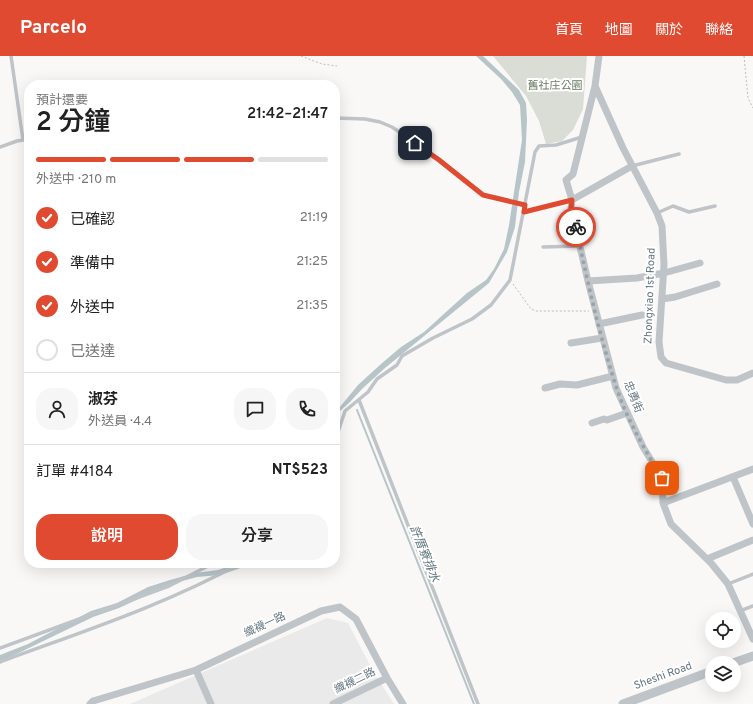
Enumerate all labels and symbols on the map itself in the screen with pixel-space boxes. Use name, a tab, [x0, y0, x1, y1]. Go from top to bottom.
park label: 舊社庄公園	[528, 79, 583, 93]
pin	[398, 126, 432, 160]
courier	[556, 207, 596, 247]
street label: Zhongxiao 1st Road	[641, 248, 659, 344]
street label: 忠勇街	[620, 379, 646, 415]
pin	[645, 461, 679, 495]
water label: 許厝寮排水	[405, 523, 443, 586]
street label: 織襪一路	[242, 609, 288, 641]
street label: Sheshi Road	[632, 659, 694, 693]
street label: 織襪二路	[332, 665, 378, 697]

